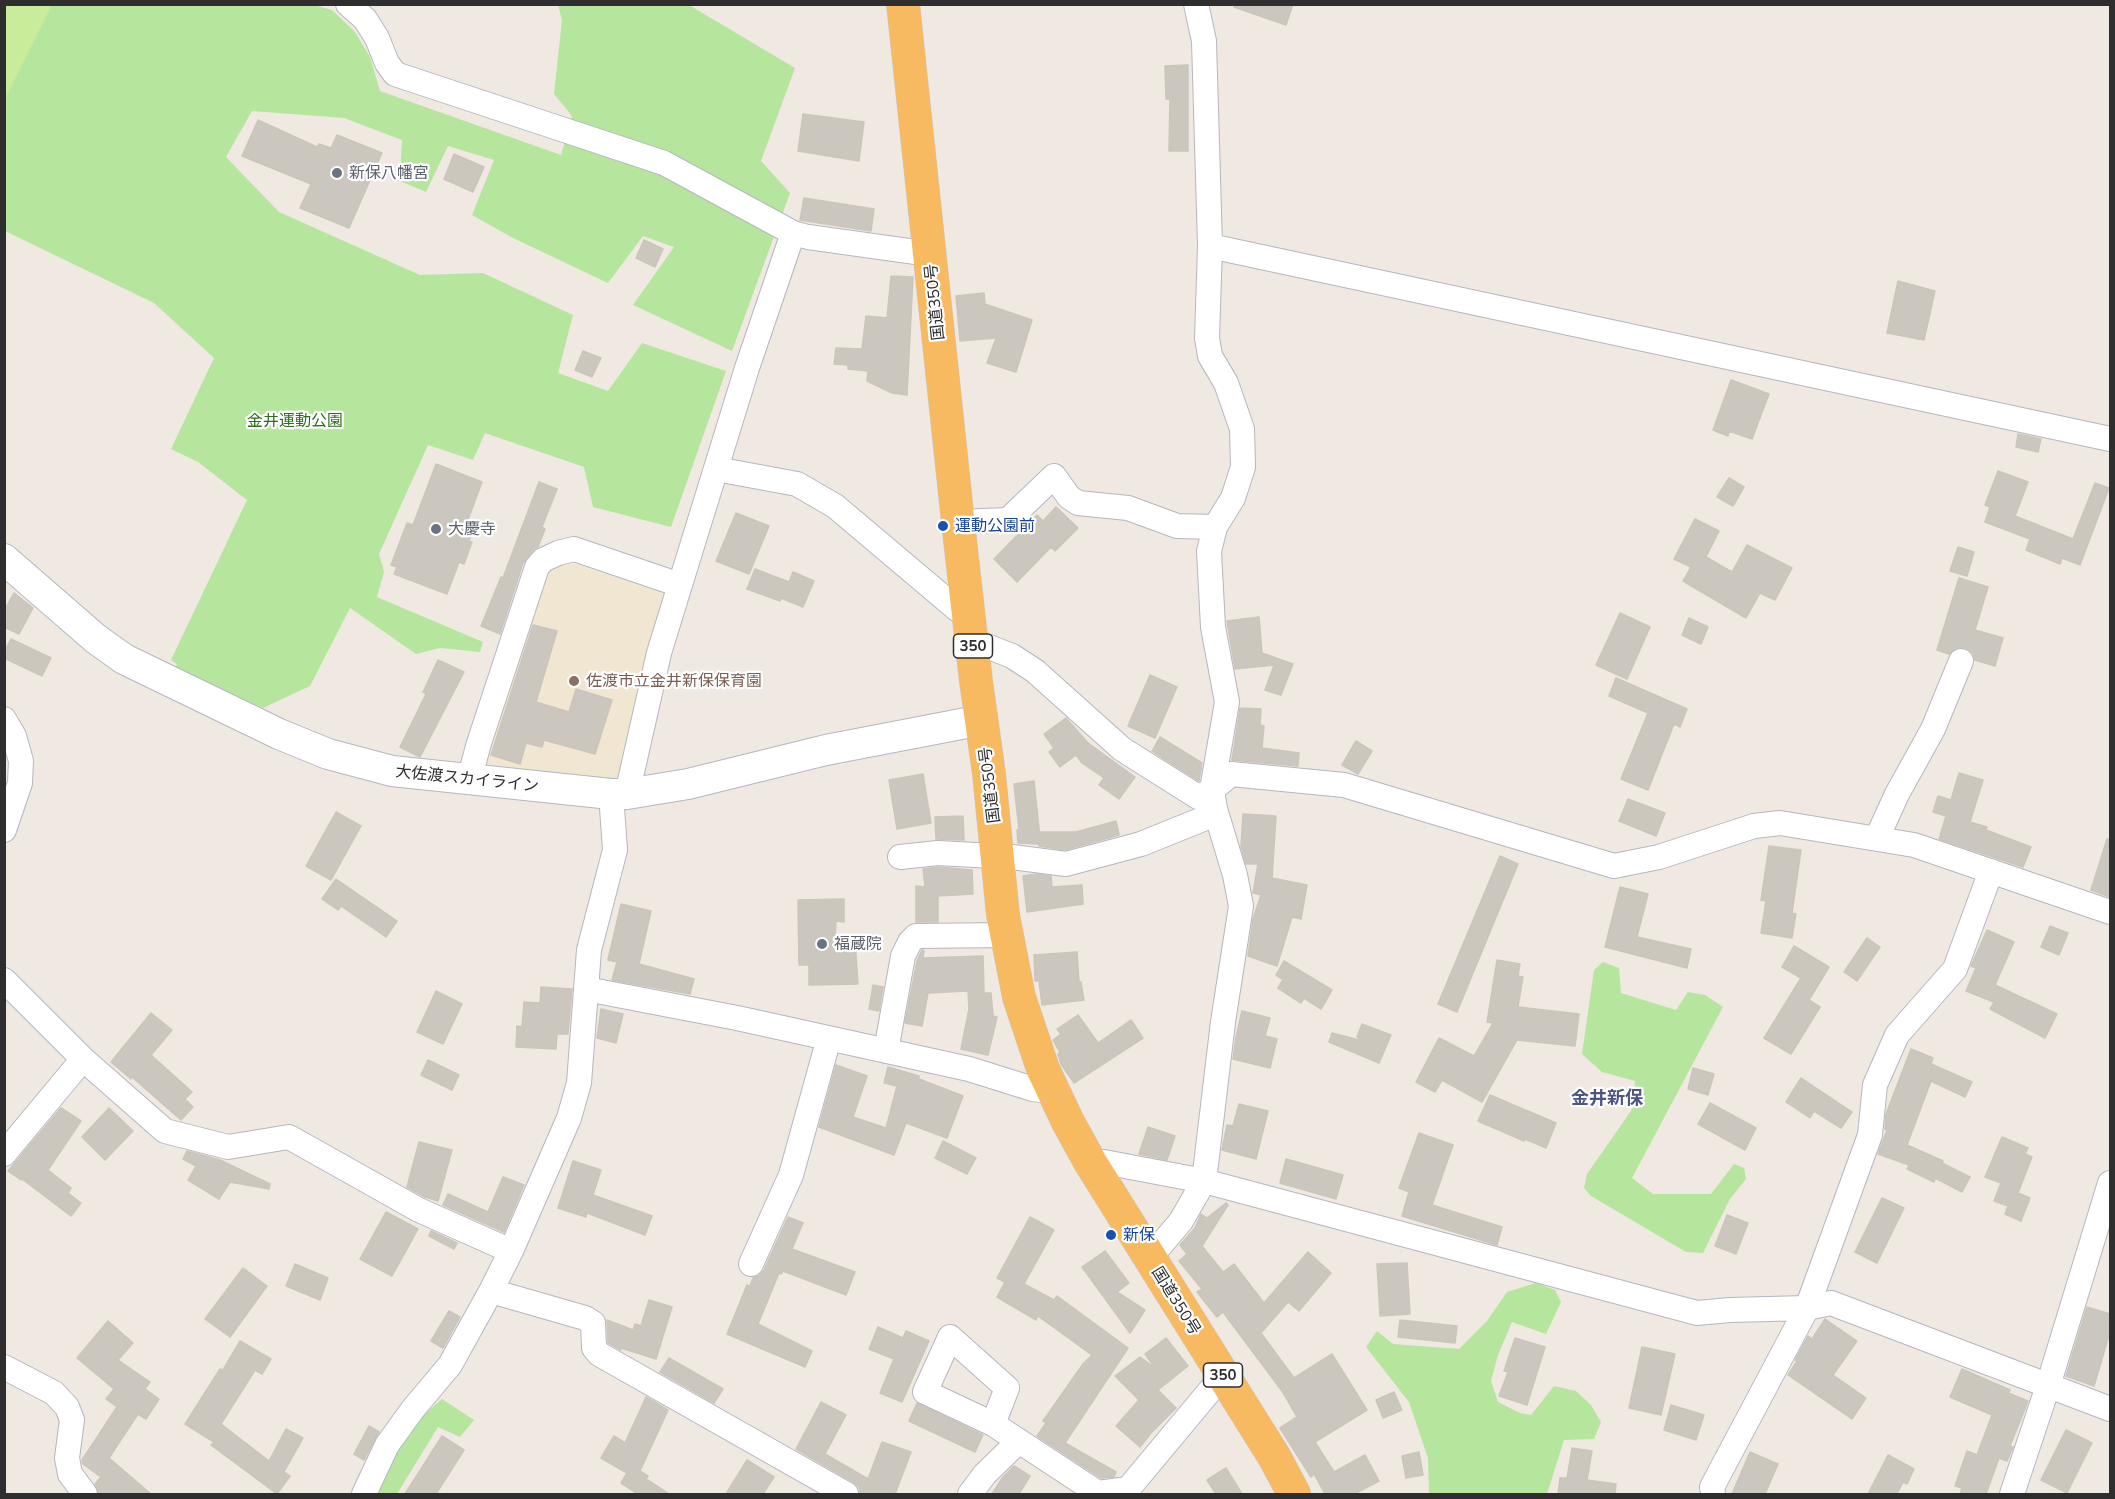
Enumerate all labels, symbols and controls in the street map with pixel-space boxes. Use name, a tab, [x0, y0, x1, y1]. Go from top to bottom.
place label: 新保八幡宮	[349, 163, 429, 183]
marker: 新保八幡宮	[330, 166, 344, 180]
street label: 国道350号	[921, 263, 949, 341]
park label: 金井運動公園	[247, 411, 343, 431]
place label: 運動公園前	[955, 516, 1035, 536]
place label: 大慶寺	[448, 519, 496, 539]
marker: 運動公園前	[936, 519, 950, 533]
marker: 大慶寺	[429, 522, 443, 536]
road number: 350	[954, 634, 992, 658]
place label: 佐渡市立金井新保保育園	[586, 671, 762, 691]
marker: 佐渡市立金井新保保育園	[567, 674, 581, 688]
street label: 国道350号	[976, 746, 1004, 824]
street label: 大佐渡スカイライン	[394, 762, 540, 796]
place label: 福蔵院	[834, 934, 882, 954]
marker: 福蔵院	[815, 937, 829, 951]
district label: 金井新保	[1571, 1088, 1643, 1110]
place label: 新保	[1123, 1225, 1155, 1245]
marker: 新保	[1104, 1228, 1118, 1242]
street label: 国道350号	[1148, 1263, 1204, 1339]
road number: 350	[1204, 1363, 1242, 1387]

